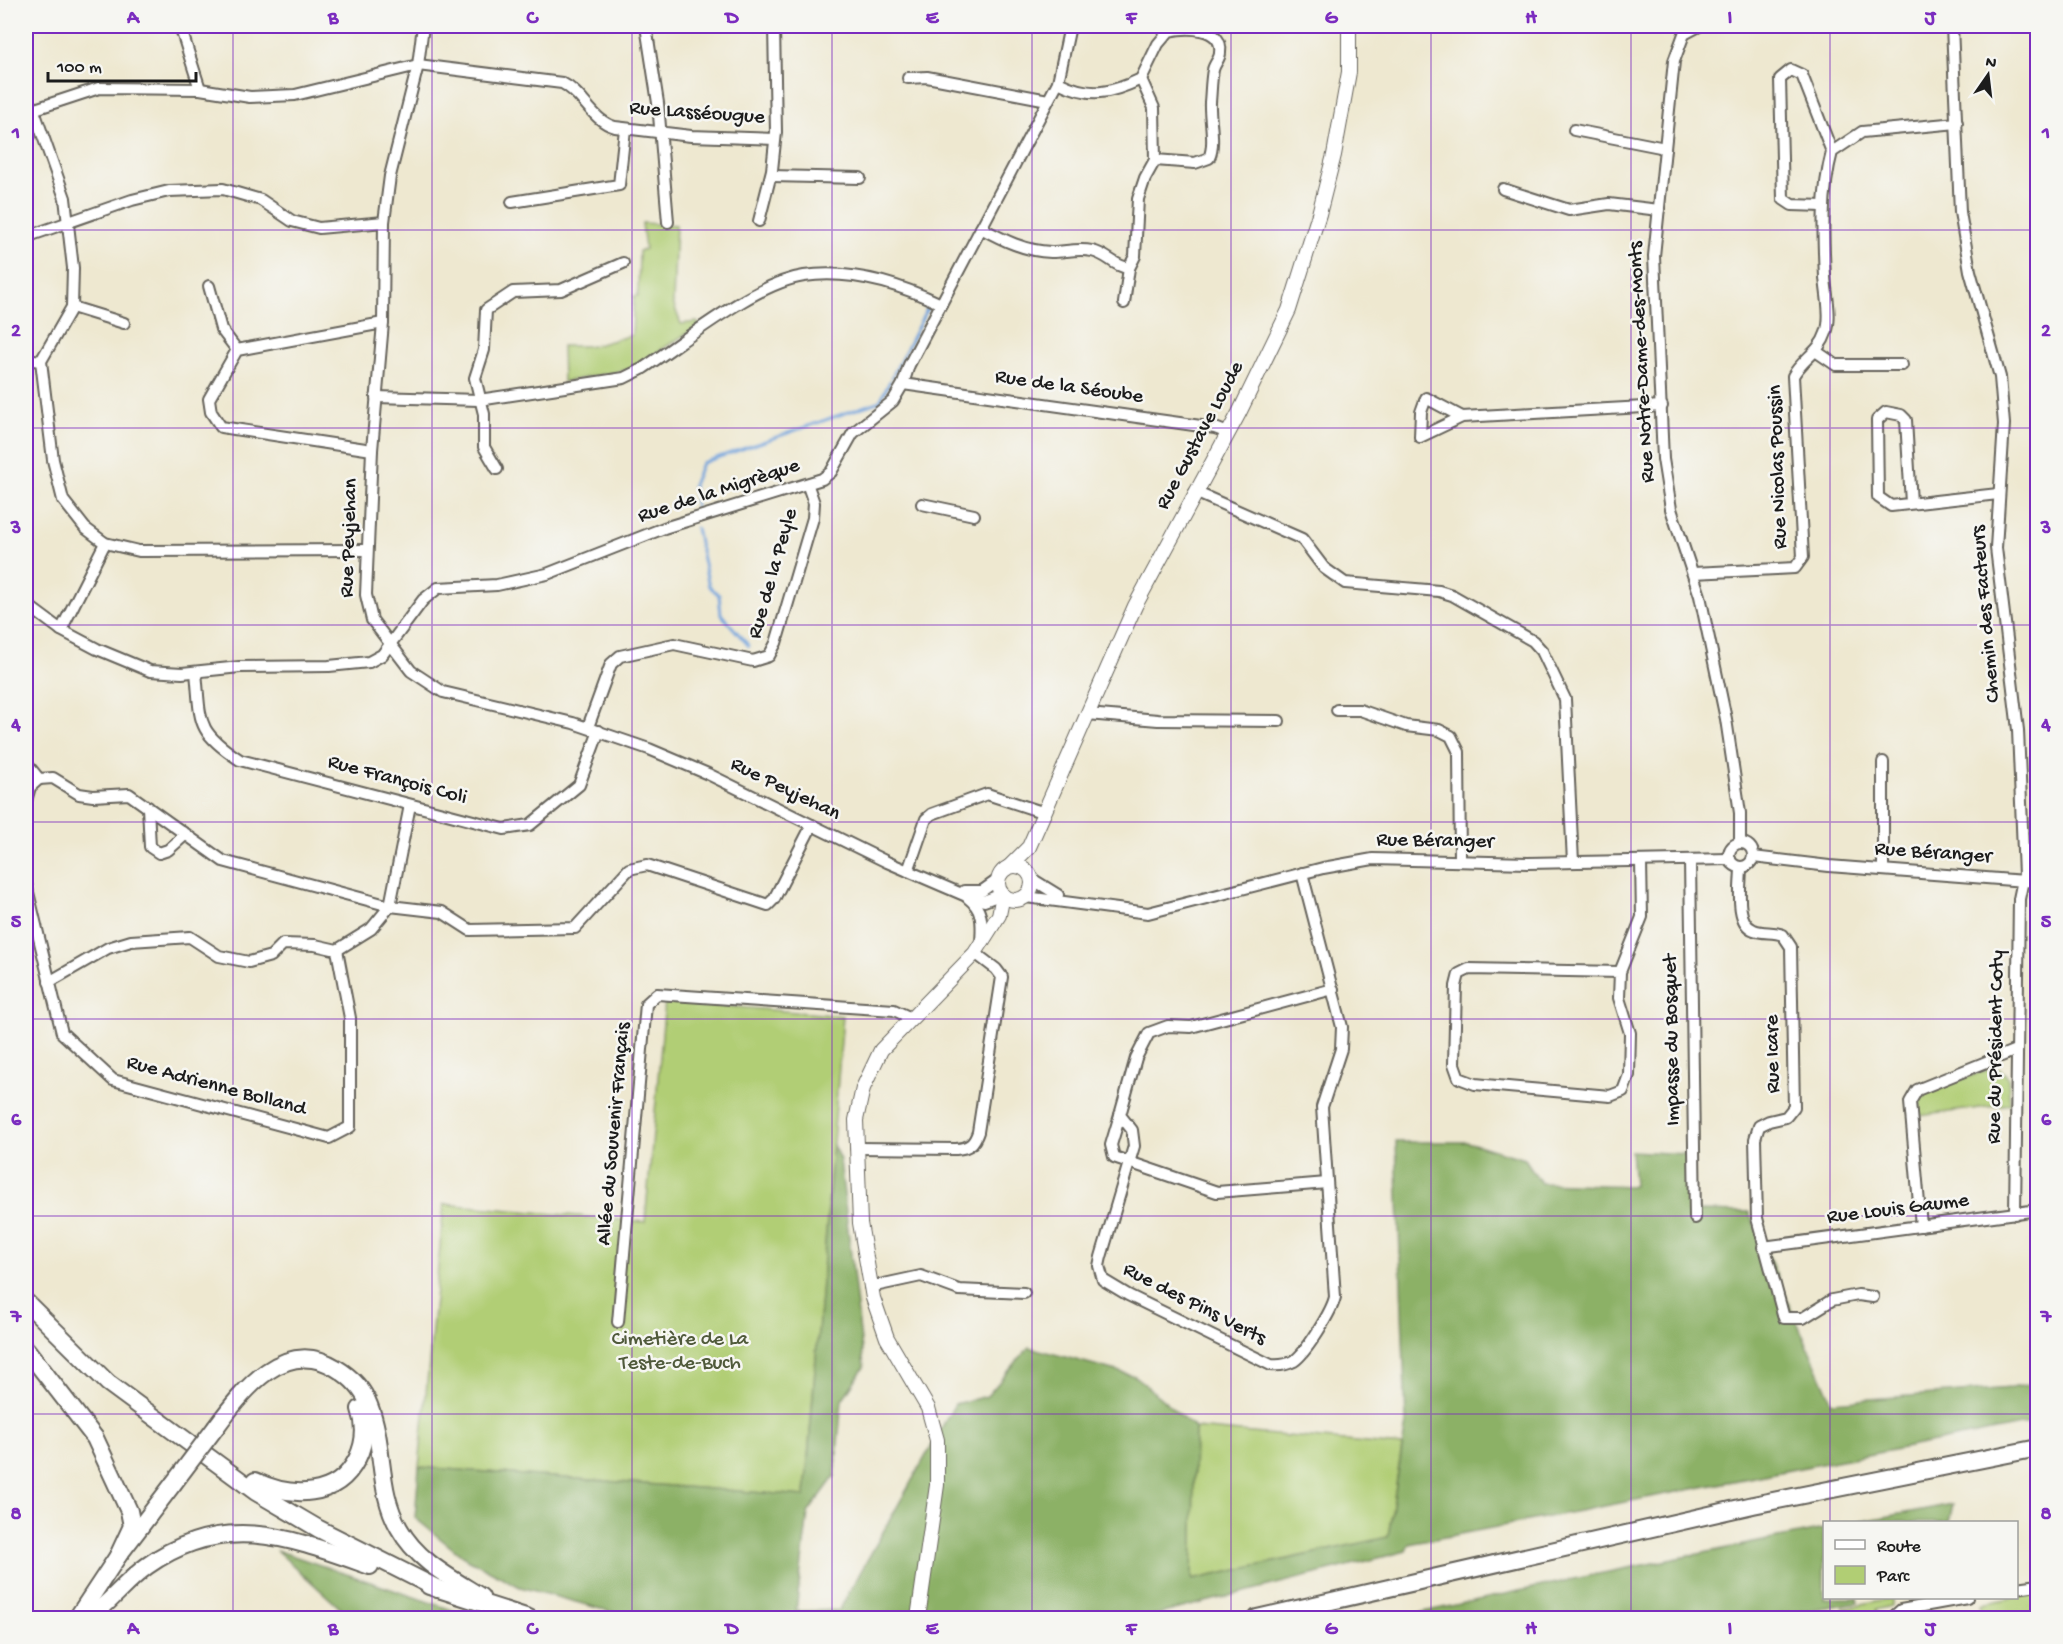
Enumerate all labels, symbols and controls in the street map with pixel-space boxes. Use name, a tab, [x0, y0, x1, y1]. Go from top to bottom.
text: A	[126, 8, 141, 31]
text: B	[327, 8, 339, 31]
text: C	[526, 8, 540, 31]
text: D	[723, 8, 739, 31]
text: E	[926, 8, 940, 31]
text: F	[1125, 8, 1138, 31]
text: G	[1325, 8, 1339, 31]
text: H	[1525, 8, 1537, 31]
text: I	[1728, 8, 1733, 31]
text: J	[1924, 8, 1937, 31]
scale bar	[48, 45, 196, 83]
north arrow	[1958, 45, 2018, 105]
text: N	[1983, 53, 1999, 74]
text: 100 m	[56, 58, 102, 79]
street label: Rue Lasséougue	[628, 97, 767, 131]
text: 1	[11, 123, 20, 146]
text: 1	[2041, 123, 2050, 146]
street label: Rue Notre-Dame-des-Monts	[1624, 239, 1662, 483]
text: 2	[11, 321, 21, 344]
text: 2	[2041, 321, 2051, 344]
street label: Rue Gustave Loude	[1151, 357, 1251, 514]
street label: Rue de la Séoube	[993, 365, 1146, 411]
street label: Rue Nicolas Poussin	[1764, 384, 1794, 550]
street label: Rue de la Migrèque	[635, 454, 804, 530]
street label: Rue Peyjehan	[335, 478, 365, 598]
street label: Rue de la Peyle	[743, 505, 805, 642]
text: 3	[10, 518, 21, 541]
text: 3	[2040, 518, 2051, 541]
street label: Chemin des Facteurs	[1967, 523, 2007, 704]
text: 4	[10, 715, 21, 738]
text: 4	[2040, 715, 2051, 738]
street label: Rue François Coli	[325, 750, 469, 812]
street label: Rue Peyjehan	[726, 753, 844, 827]
street label: Rue Béranger	[1376, 828, 1496, 856]
street label: Rue Béranger	[1874, 837, 1994, 871]
text: 5	[11, 912, 22, 935]
text: 5	[2041, 912, 2052, 935]
street label: Rue du Président Coty	[1983, 950, 2011, 1144]
street label: Impasse du Bosquet	[1659, 952, 1687, 1126]
street label: Rue Icare	[1761, 1013, 1787, 1094]
street label: Allée du Souvenir Français	[593, 1020, 637, 1247]
street label: Rue Adrienne Bolland	[124, 1051, 310, 1123]
text: 6	[11, 1110, 22, 1133]
text: 6	[2041, 1110, 2052, 1133]
street label: Rue Louis Gaume	[1826, 1189, 1972, 1231]
street label: Rue des Pins Verts	[1118, 1258, 1271, 1352]
text: 7	[10, 1307, 23, 1330]
text: 7	[2040, 1307, 2053, 1330]
park label: Cimetière de La Teste-de-Buch	[612, 1328, 750, 1377]
text: 8	[11, 1504, 22, 1527]
text: 8	[2041, 1504, 2052, 1527]
legend	[1823, 1521, 2018, 1599]
text: Route	[1877, 1537, 1922, 1558]
text: Parc	[1876, 1567, 1910, 1588]
text: A	[126, 1619, 141, 1642]
text: B	[327, 1619, 339, 1642]
text: C	[526, 1619, 540, 1642]
text: D	[723, 1619, 739, 1642]
text: E	[926, 1619, 940, 1642]
text: F	[1125, 1619, 1138, 1642]
text: G	[1325, 1619, 1339, 1642]
text: H	[1525, 1619, 1537, 1642]
text: I	[1728, 1619, 1733, 1642]
text: J	[1924, 1619, 1937, 1642]

